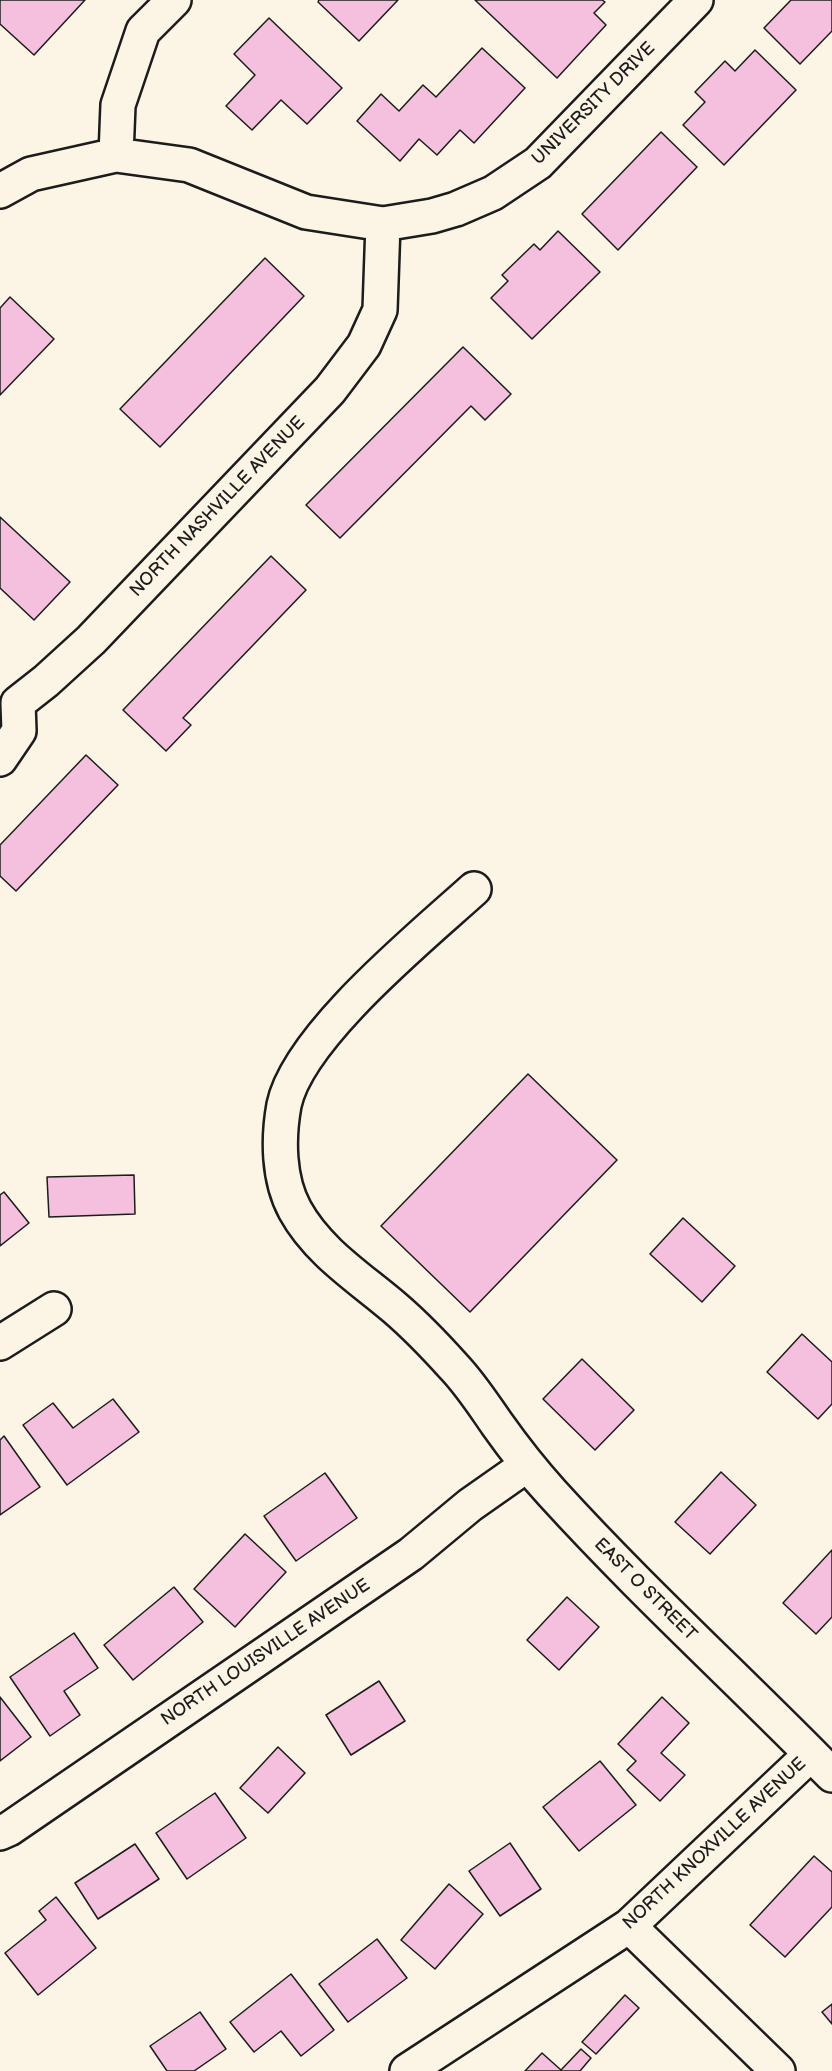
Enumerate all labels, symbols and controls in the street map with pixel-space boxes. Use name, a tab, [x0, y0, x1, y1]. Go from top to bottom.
street label: UNIVERSITY DRIVE	[528, 38, 660, 170]
street label: NORTH NASHVILLE AVENUE	[126, 412, 310, 602]
street label: EAST O STREET	[589, 1534, 701, 1646]
street label: NORTH LOUISVILLE AVENUE	[157, 1575, 375, 1731]
street label: NORTH KNOXVILLE AVENUE	[619, 1753, 811, 1935]

